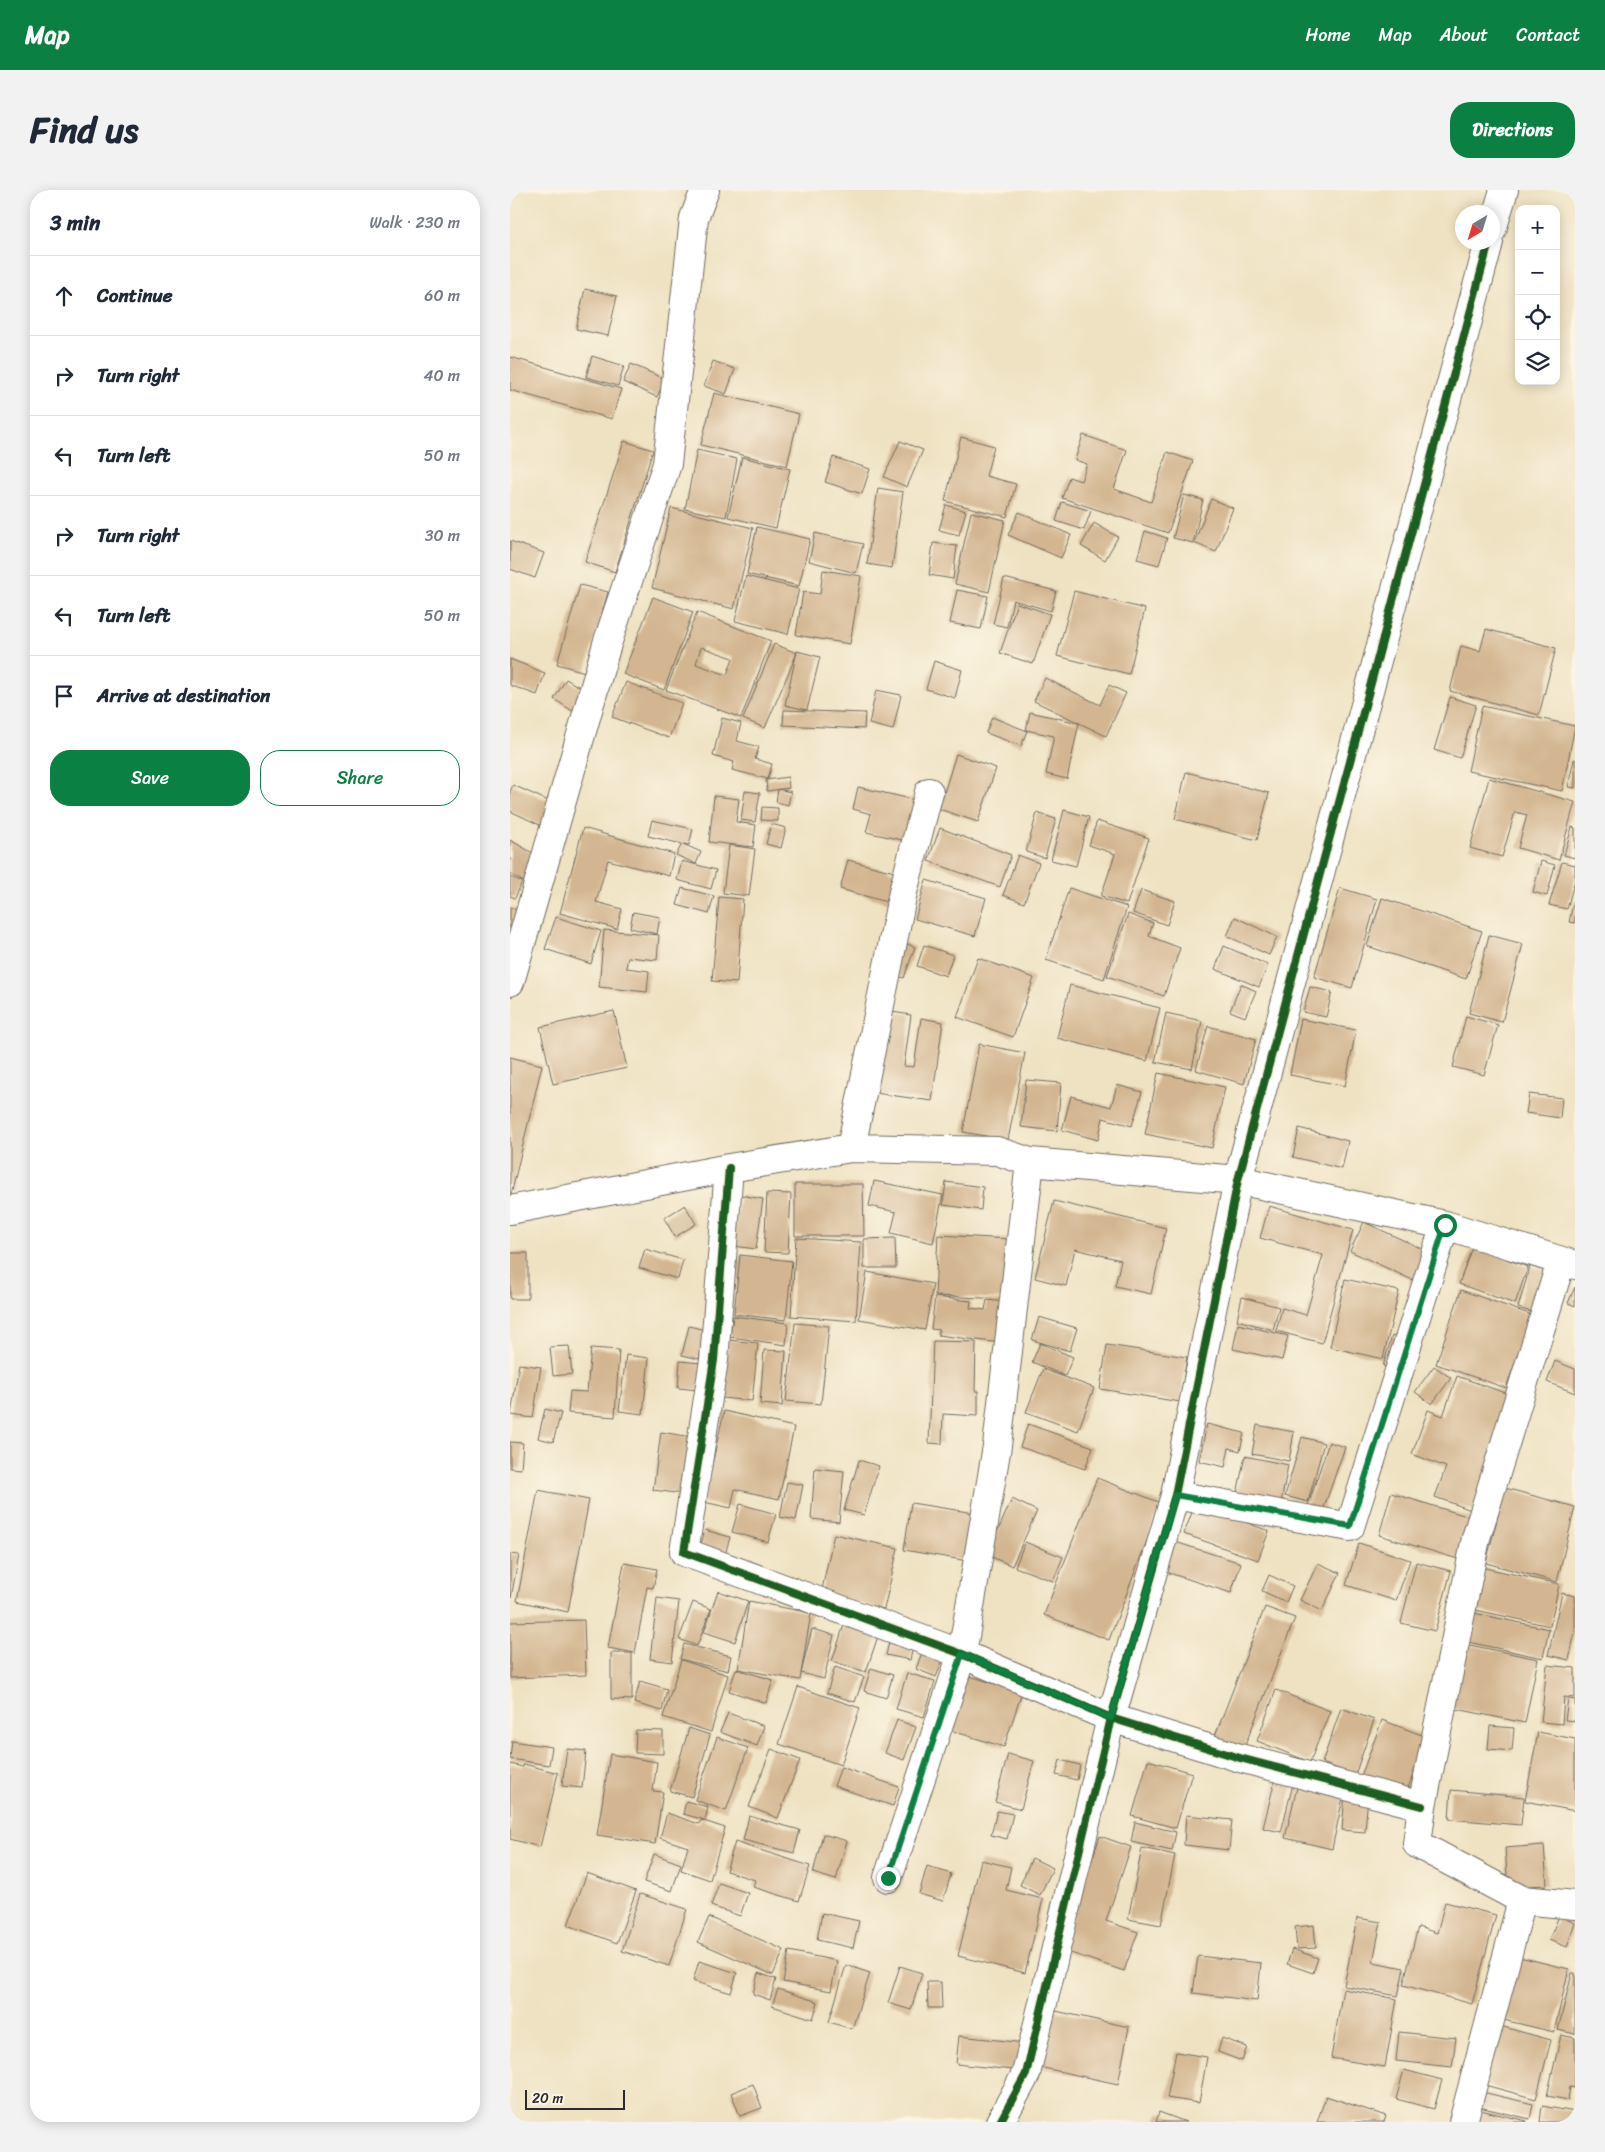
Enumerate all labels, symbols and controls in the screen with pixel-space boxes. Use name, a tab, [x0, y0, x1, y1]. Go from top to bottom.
text: Map	[25, 14, 69, 56]
text: Home	[1306, 19, 1351, 51]
text: Map	[1379, 19, 1412, 51]
text: About	[1440, 19, 1488, 51]
text: Contact	[1516, 19, 1580, 51]
text: Find us	[30, 99, 138, 161]
button: Directions	[1450, 102, 1575, 158]
text: 3 min	[50, 204, 100, 242]
north arrow	[1455, 205, 1500, 250]
map controls	[1515, 205, 1560, 385]
button: +	[1515, 205, 1560, 250]
text: Walk · 230 m	[369, 208, 460, 237]
button: −	[1515, 250, 1560, 295]
text: Continue	[97, 279, 173, 312]
text: 60 m	[424, 281, 460, 310]
icon: ahead	[50, 282, 78, 310]
button: locate	[1515, 295, 1560, 340]
button: layers	[1515, 340, 1560, 385]
text: Turn right	[97, 359, 179, 392]
text: 40 m	[423, 361, 460, 390]
icon: right	[50, 362, 78, 390]
text: Turn left	[97, 439, 170, 472]
text: 50 m	[424, 441, 460, 470]
icon: left	[50, 442, 78, 470]
text: Turn right	[97, 519, 179, 552]
text: 30 m	[425, 521, 460, 550]
icon: right	[50, 522, 78, 550]
text: Turn left	[97, 599, 170, 632]
text: 50 m	[424, 601, 460, 630]
icon: left	[50, 602, 78, 630]
text: Arrive at destination	[97, 679, 270, 712]
icon: arrive	[50, 682, 78, 710]
button: Save	[50, 750, 250, 806]
button: Share	[260, 750, 460, 806]
route start	[1434, 1214, 1457, 1237]
route end	[877, 1867, 900, 1890]
text: 20 m	[532, 2086, 563, 2111]
scale bar	[525, 2087, 625, 2110]

